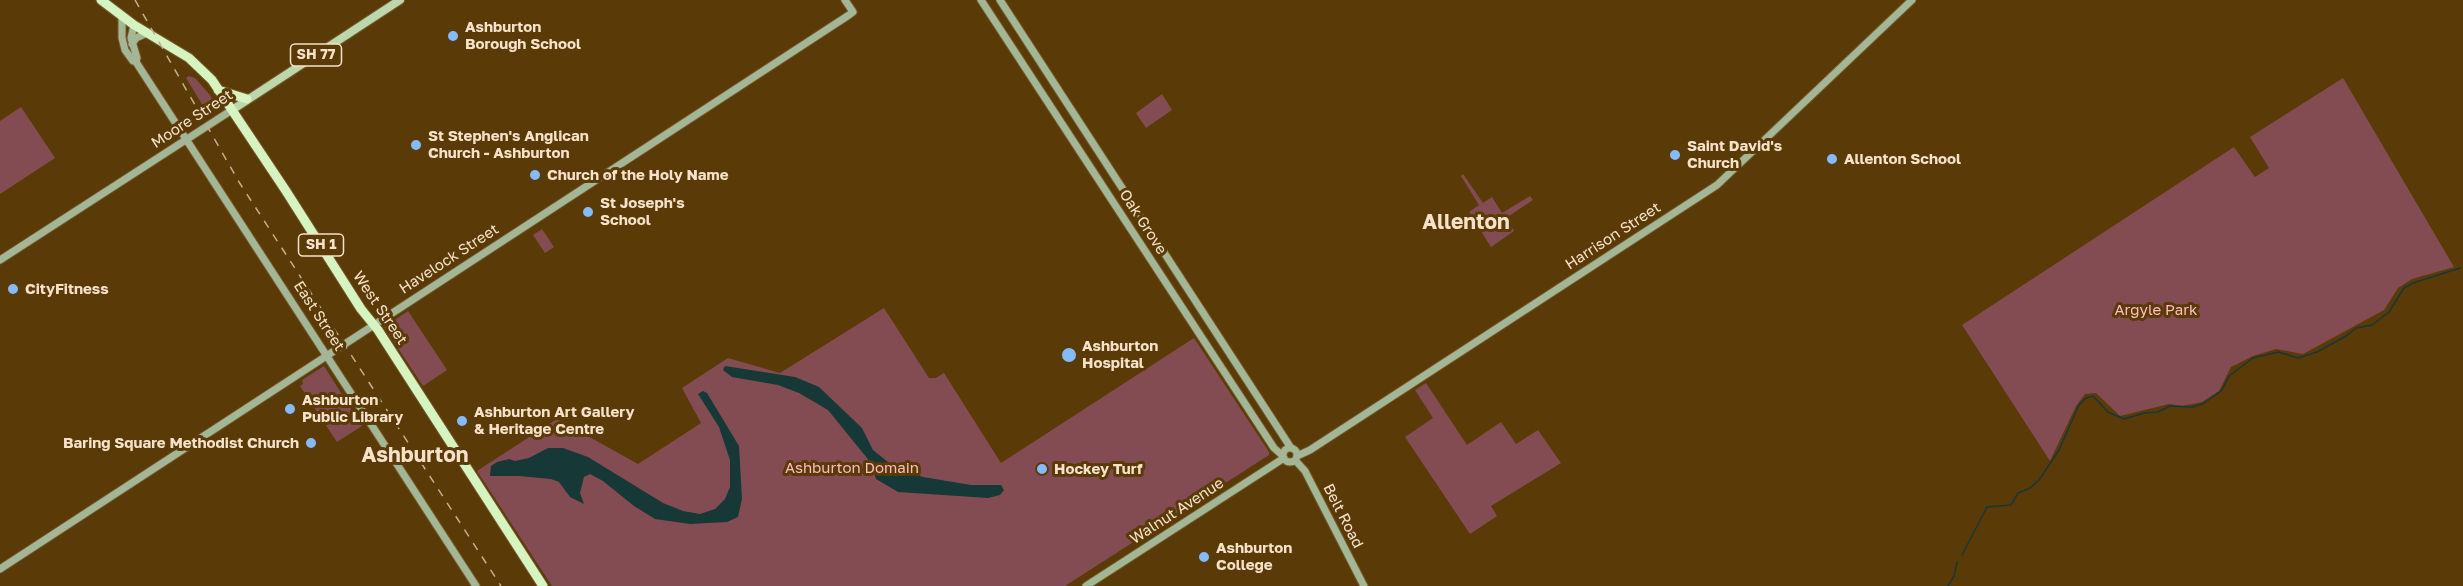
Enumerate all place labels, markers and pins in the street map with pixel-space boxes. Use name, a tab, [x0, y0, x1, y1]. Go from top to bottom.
place label: Ashburton Borough School	[465, 18, 581, 53]
marker: Ashburton Borough School	[446, 29, 460, 43]
place label: St Stephen's Anglican Church - Ashburton	[428, 127, 589, 162]
place label: Saint David's Church	[1687, 137, 1782, 172]
marker: St Stephen's Anglican Church - Ashburton	[409, 138, 423, 152]
marker: Saint David's Church	[1668, 148, 1682, 162]
place label: Allenton School	[1844, 150, 1961, 168]
marker: Allenton School	[1825, 152, 1839, 166]
place label: Church of the Holy Name	[547, 166, 728, 184]
marker: Church of the Holy Name	[528, 168, 542, 182]
place label: St Joseph's School	[600, 194, 685, 229]
marker: St Joseph's School	[581, 205, 595, 219]
place label: CityFitness	[25, 280, 109, 298]
marker: CityFitness	[6, 282, 20, 296]
place label: Ashburton Hospital	[1082, 337, 1158, 372]
marker: Ashburton Hospital	[1060, 346, 1078, 364]
place label: Ashburton Public Library	[302, 391, 403, 426]
marker: Ashburton Public Library	[283, 402, 297, 416]
place label: Ashburton Art Gallery & Heritage Centre	[474, 403, 634, 438]
marker: Ashburton Art Gallery & Heritage Centre	[455, 414, 469, 428]
place label: Baring Square Methodist Church	[63, 434, 299, 452]
marker: Baring Square Methodist Church	[304, 436, 318, 450]
place label: Hockey Turf	[1054, 460, 1142, 478]
marker: Hockey Turf	[1035, 462, 1049, 476]
place label: Ashburton College	[1216, 539, 1292, 574]
marker: Ashburton College	[1197, 550, 1211, 564]

